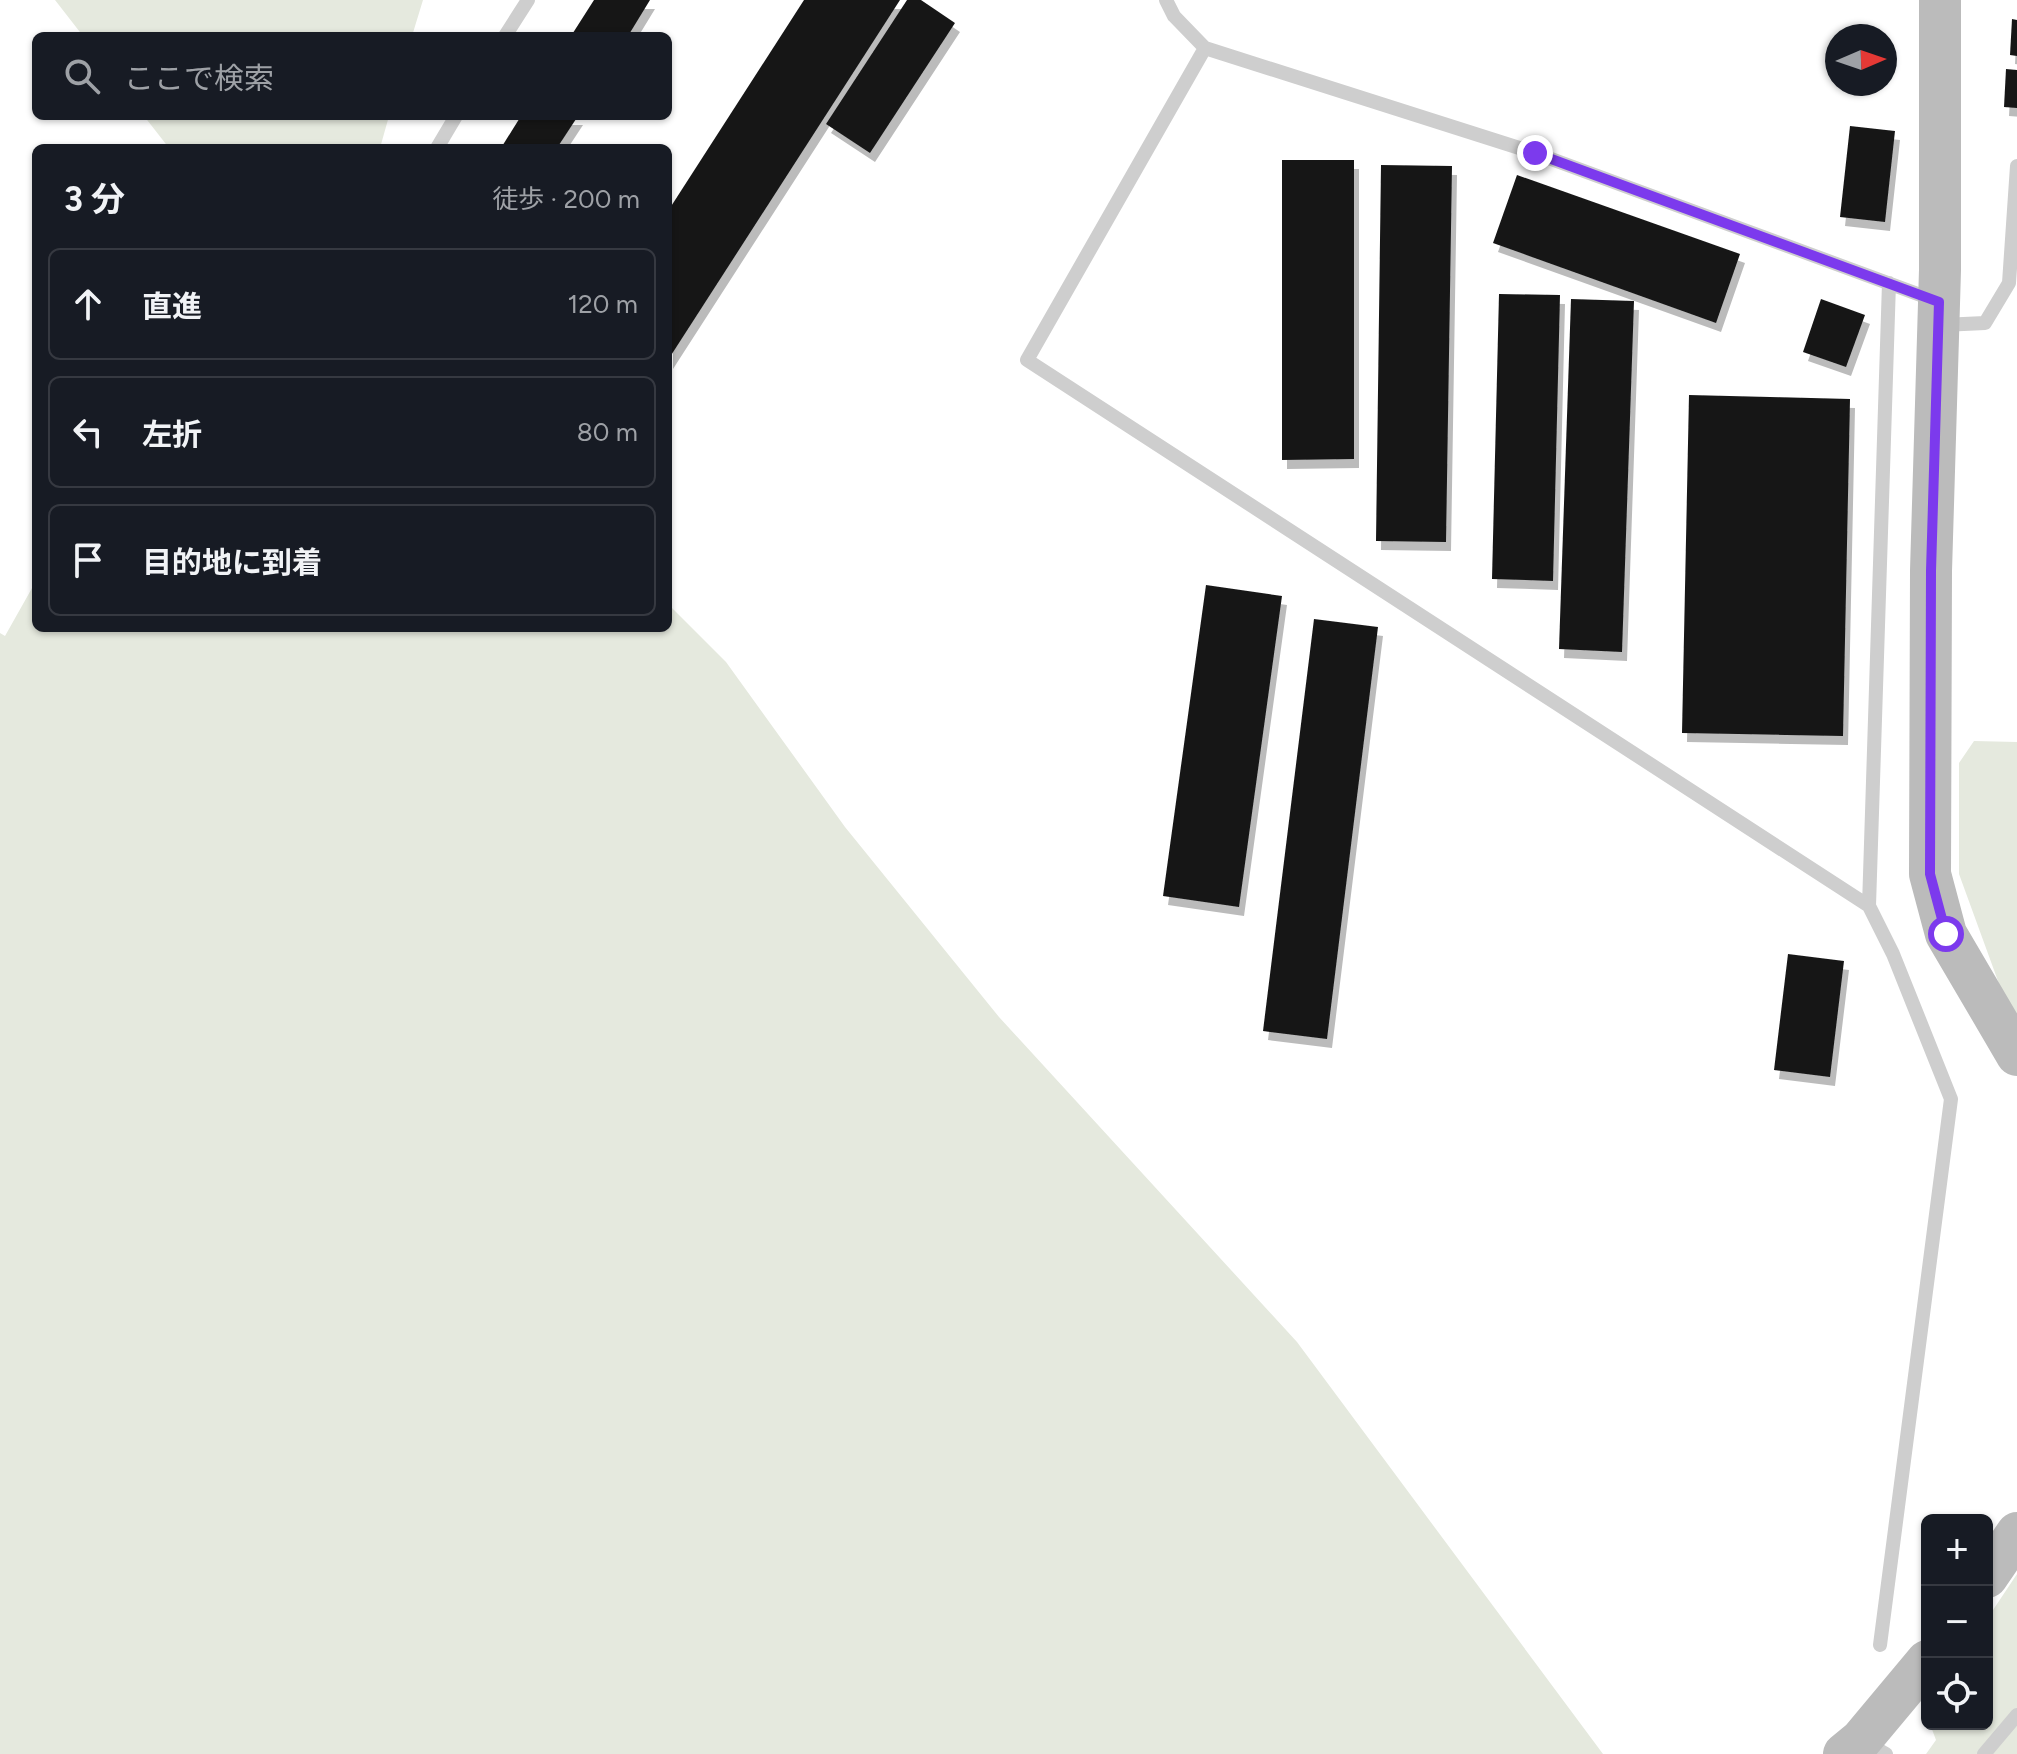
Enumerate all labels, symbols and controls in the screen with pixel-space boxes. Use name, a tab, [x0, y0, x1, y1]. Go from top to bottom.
north arrow	[1825, 24, 1897, 96]
search box	[32, 32, 672, 120]
icon: search	[60, 54, 104, 98]
text: ここで検索	[124, 60, 274, 97]
route end	[1517, 135, 1553, 171]
text: 3 分	[64, 179, 125, 220]
text: 徒歩 · 200 m	[492, 183, 640, 215]
icon: ahead	[66, 282, 110, 326]
text: 直進	[142, 288, 202, 325]
text: 120 m	[568, 288, 638, 320]
icon: left	[66, 410, 110, 454]
text: 左折	[142, 416, 202, 453]
text: 80 m	[577, 416, 638, 448]
icon: arrive	[66, 538, 110, 582]
text: 目的地に到着	[142, 544, 322, 581]
route start	[1928, 916, 1964, 952]
map controls	[1921, 1514, 1993, 1730]
button: +	[1921, 1514, 1993, 1586]
button: −	[1921, 1586, 1993, 1658]
button: locate	[1921, 1658, 1993, 1730]

